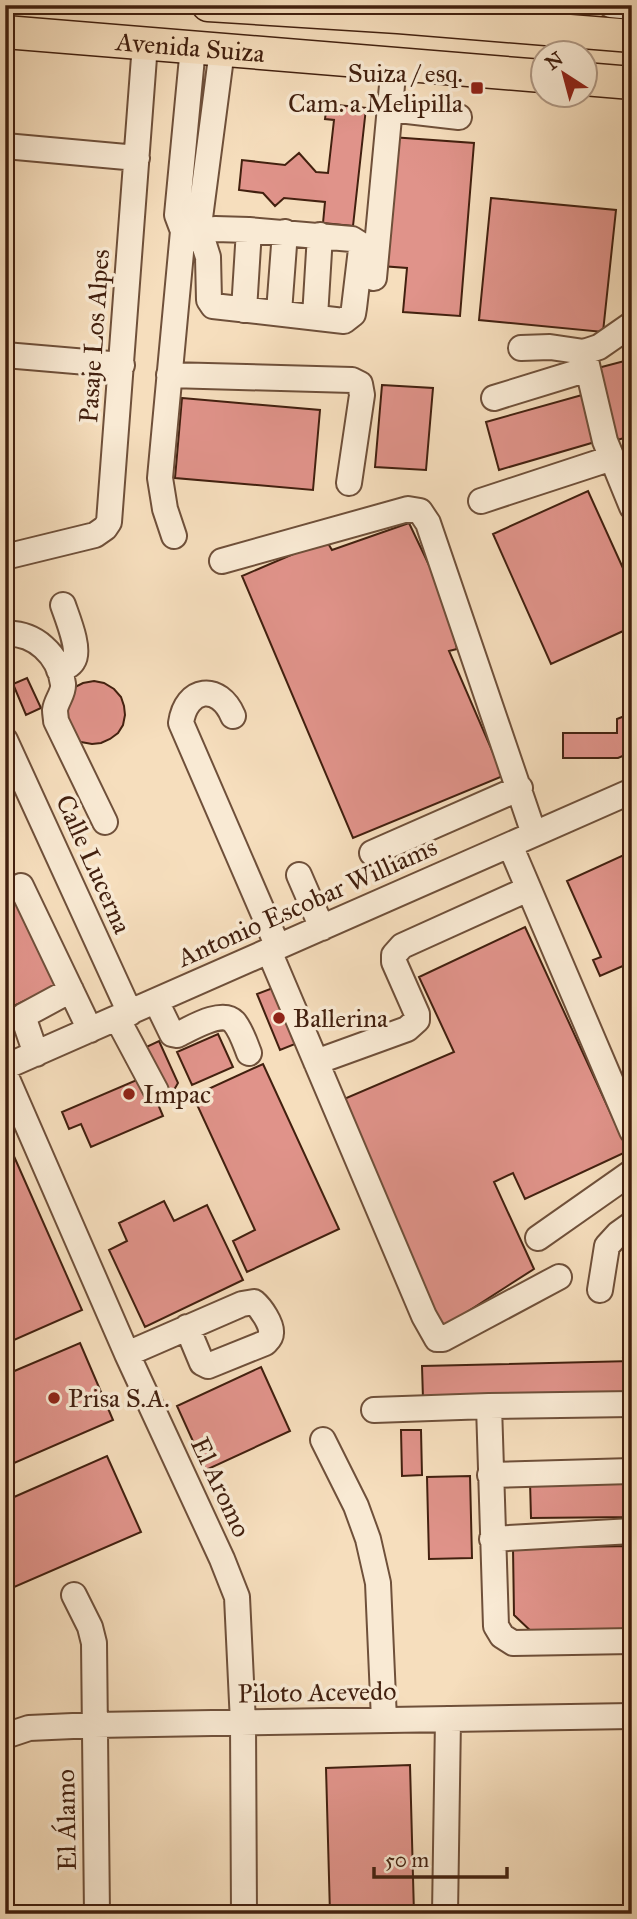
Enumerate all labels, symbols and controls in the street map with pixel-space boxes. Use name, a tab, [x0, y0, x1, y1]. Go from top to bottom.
street label: Avenida Suiza	[114, 25, 266, 69]
north arrow	[528, 38, 598, 108]
text: N	[541, 47, 568, 75]
place label: Suiza / esq. Cam. a Melipilla	[288, 57, 463, 119]
marker: Suiza / esq. Cam. a Melipilla	[469, 80, 485, 96]
street label: Pasaje Los Alpes	[72, 248, 116, 424]
street label: Calle Lucerna	[49, 790, 139, 938]
street label: Antonio Escobar Williams	[171, 830, 442, 974]
place label: Ballerina	[293, 1002, 388, 1034]
marker: Ballerina	[271, 1010, 287, 1026]
place label: Impac	[143, 1078, 211, 1110]
marker: Impac	[121, 1086, 137, 1102]
place label: Prisa S.A.	[68, 1382, 170, 1414]
marker: Prisa S.A.	[46, 1390, 62, 1406]
street label: El Aromo	[184, 1432, 258, 1542]
street label: Piloto Acevedo	[237, 1675, 397, 1709]
street label: El Álamo	[49, 1769, 83, 1871]
scale bar	[374, 1835, 508, 1879]
text: 50 m	[385, 1847, 430, 1873]

